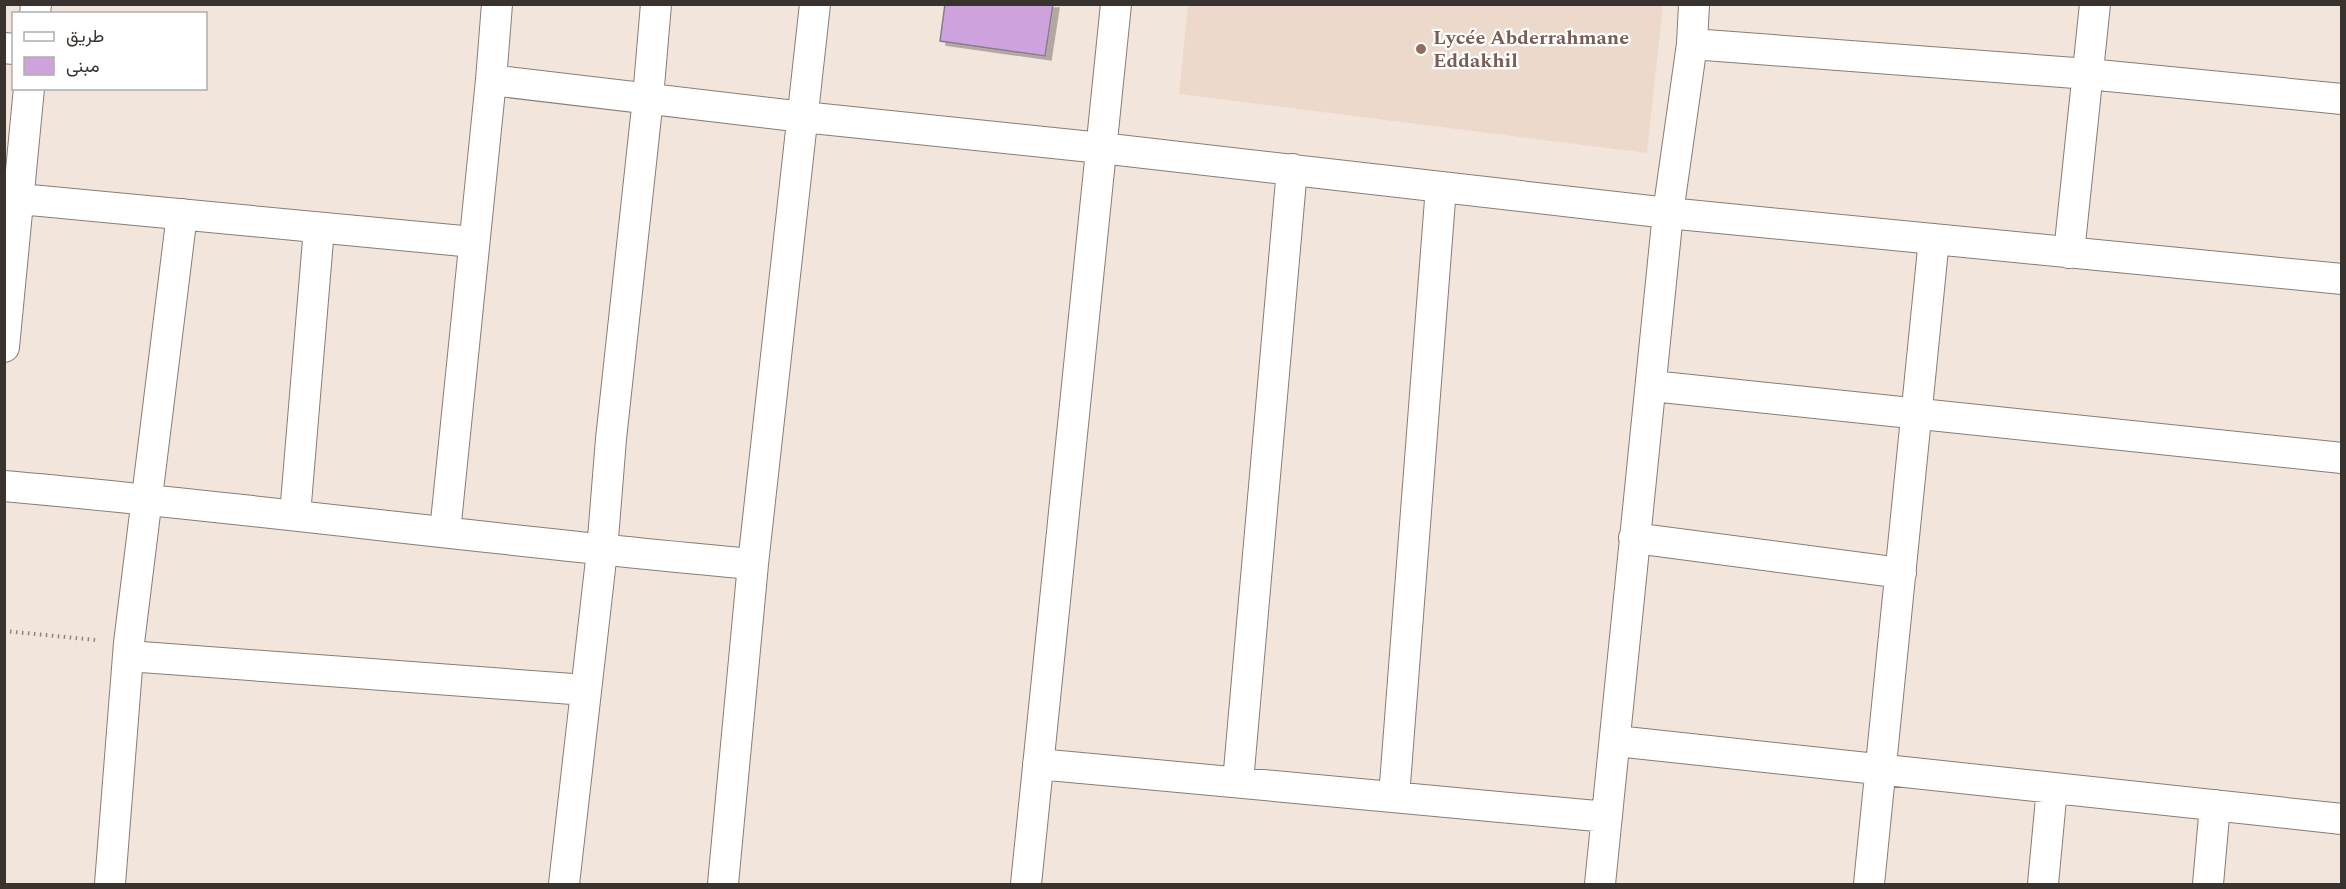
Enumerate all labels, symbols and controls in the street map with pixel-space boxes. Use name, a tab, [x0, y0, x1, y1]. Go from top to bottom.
legend	[12, 12, 207, 90]
text: طريق	[66, 23, 104, 50]
place label: Lycée Abderrahmane Eddakhil	[1433, 23, 1629, 76]
marker: Lycée Abderrahmane Eddakhil	[1414, 42, 1428, 56]
text: مبنى	[66, 53, 100, 80]

